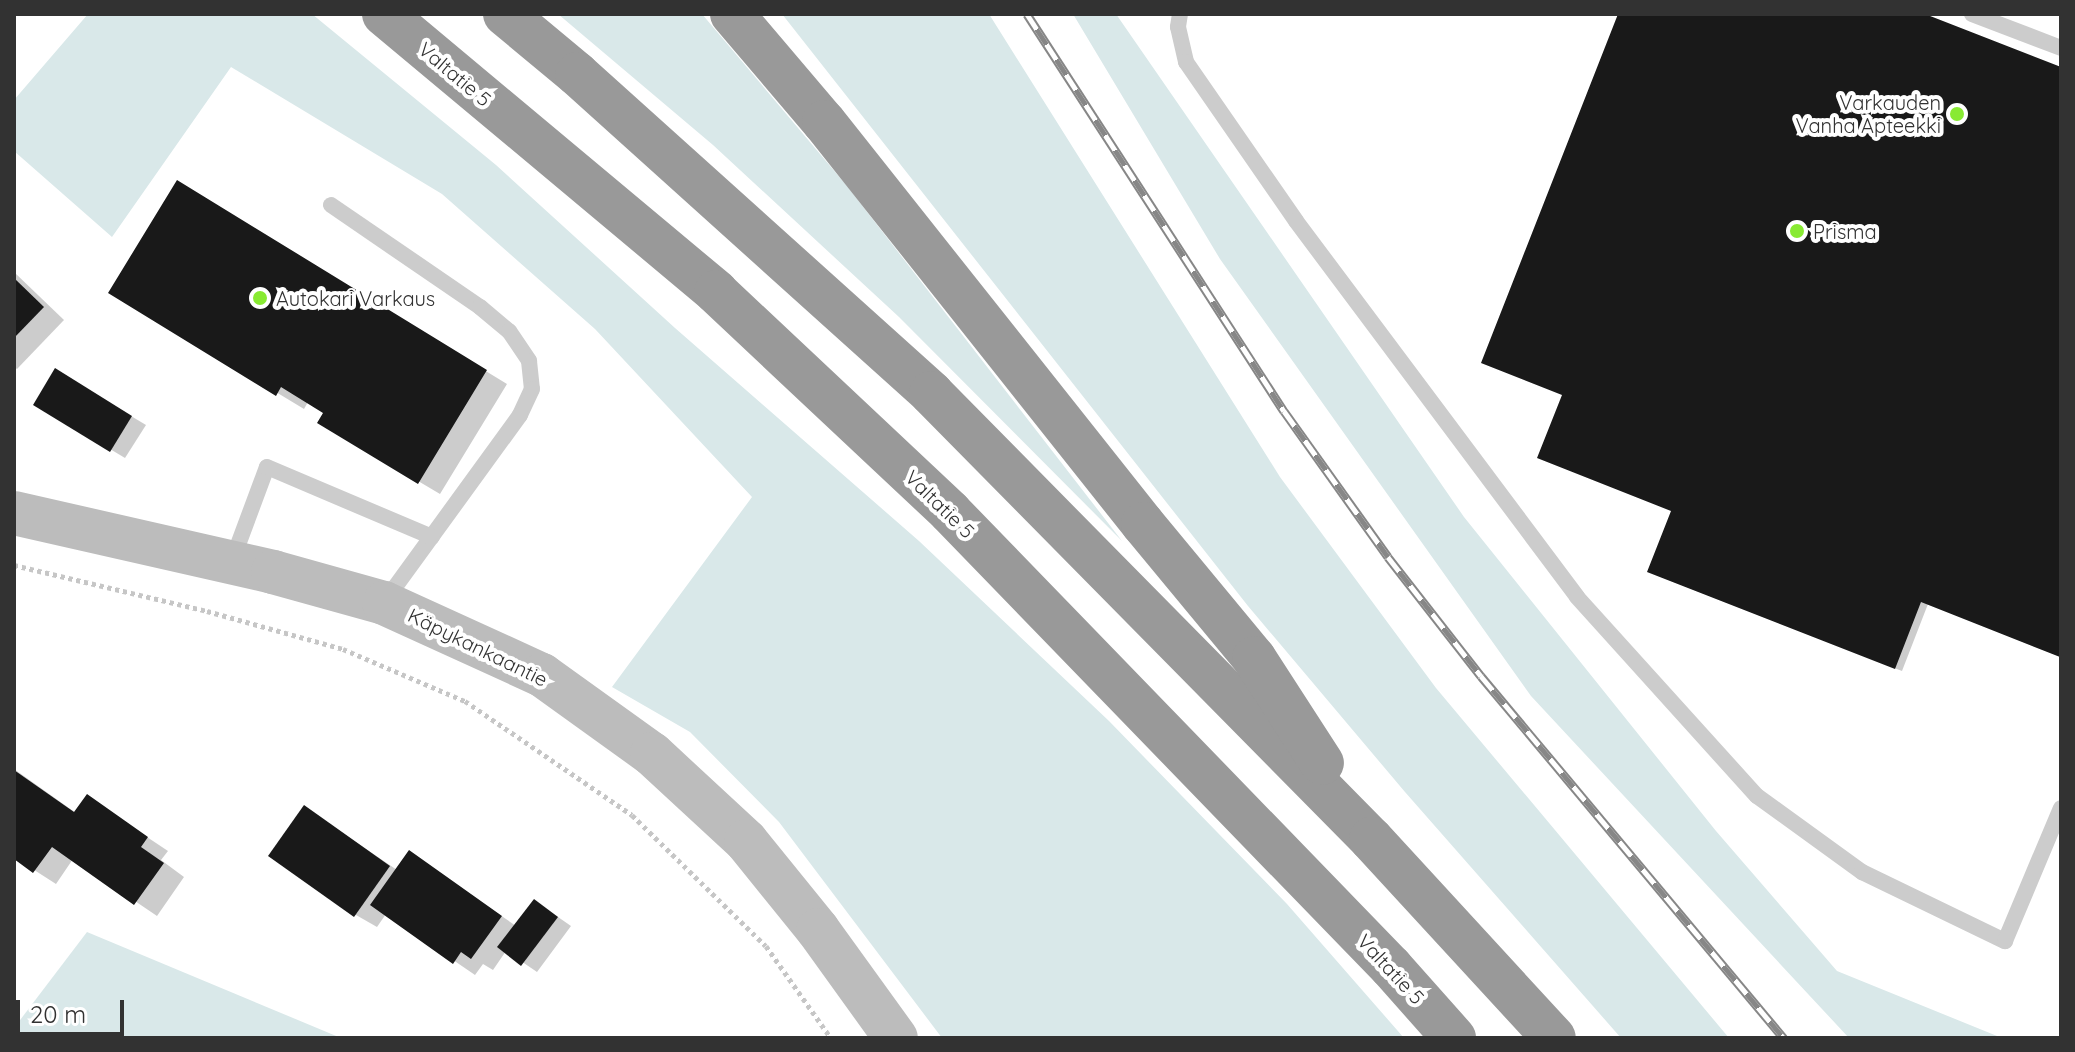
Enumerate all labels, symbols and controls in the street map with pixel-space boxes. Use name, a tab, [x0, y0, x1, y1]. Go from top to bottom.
street label: Valtatie 5	[414, 37, 496, 111]
place label: Varkauden Vanha Apteekki	[1795, 90, 1941, 137]
marker: Varkauden Vanha Apteekki	[1948, 105, 1966, 123]
place label: Prisma	[1813, 219, 1877, 243]
marker: Prisma	[1788, 222, 1806, 240]
place label: Autokari Varkaus	[276, 286, 435, 310]
marker: Autokari Varkaus	[251, 289, 269, 307]
street label: Valtatie 5	[900, 465, 980, 543]
street label: Käpykankaantie	[404, 603, 552, 691]
street label: Valtatie 5	[1352, 929, 1430, 1009]
scale bar	[20, 984, 128, 1034]
text: 20 m	[30, 999, 86, 1029]

